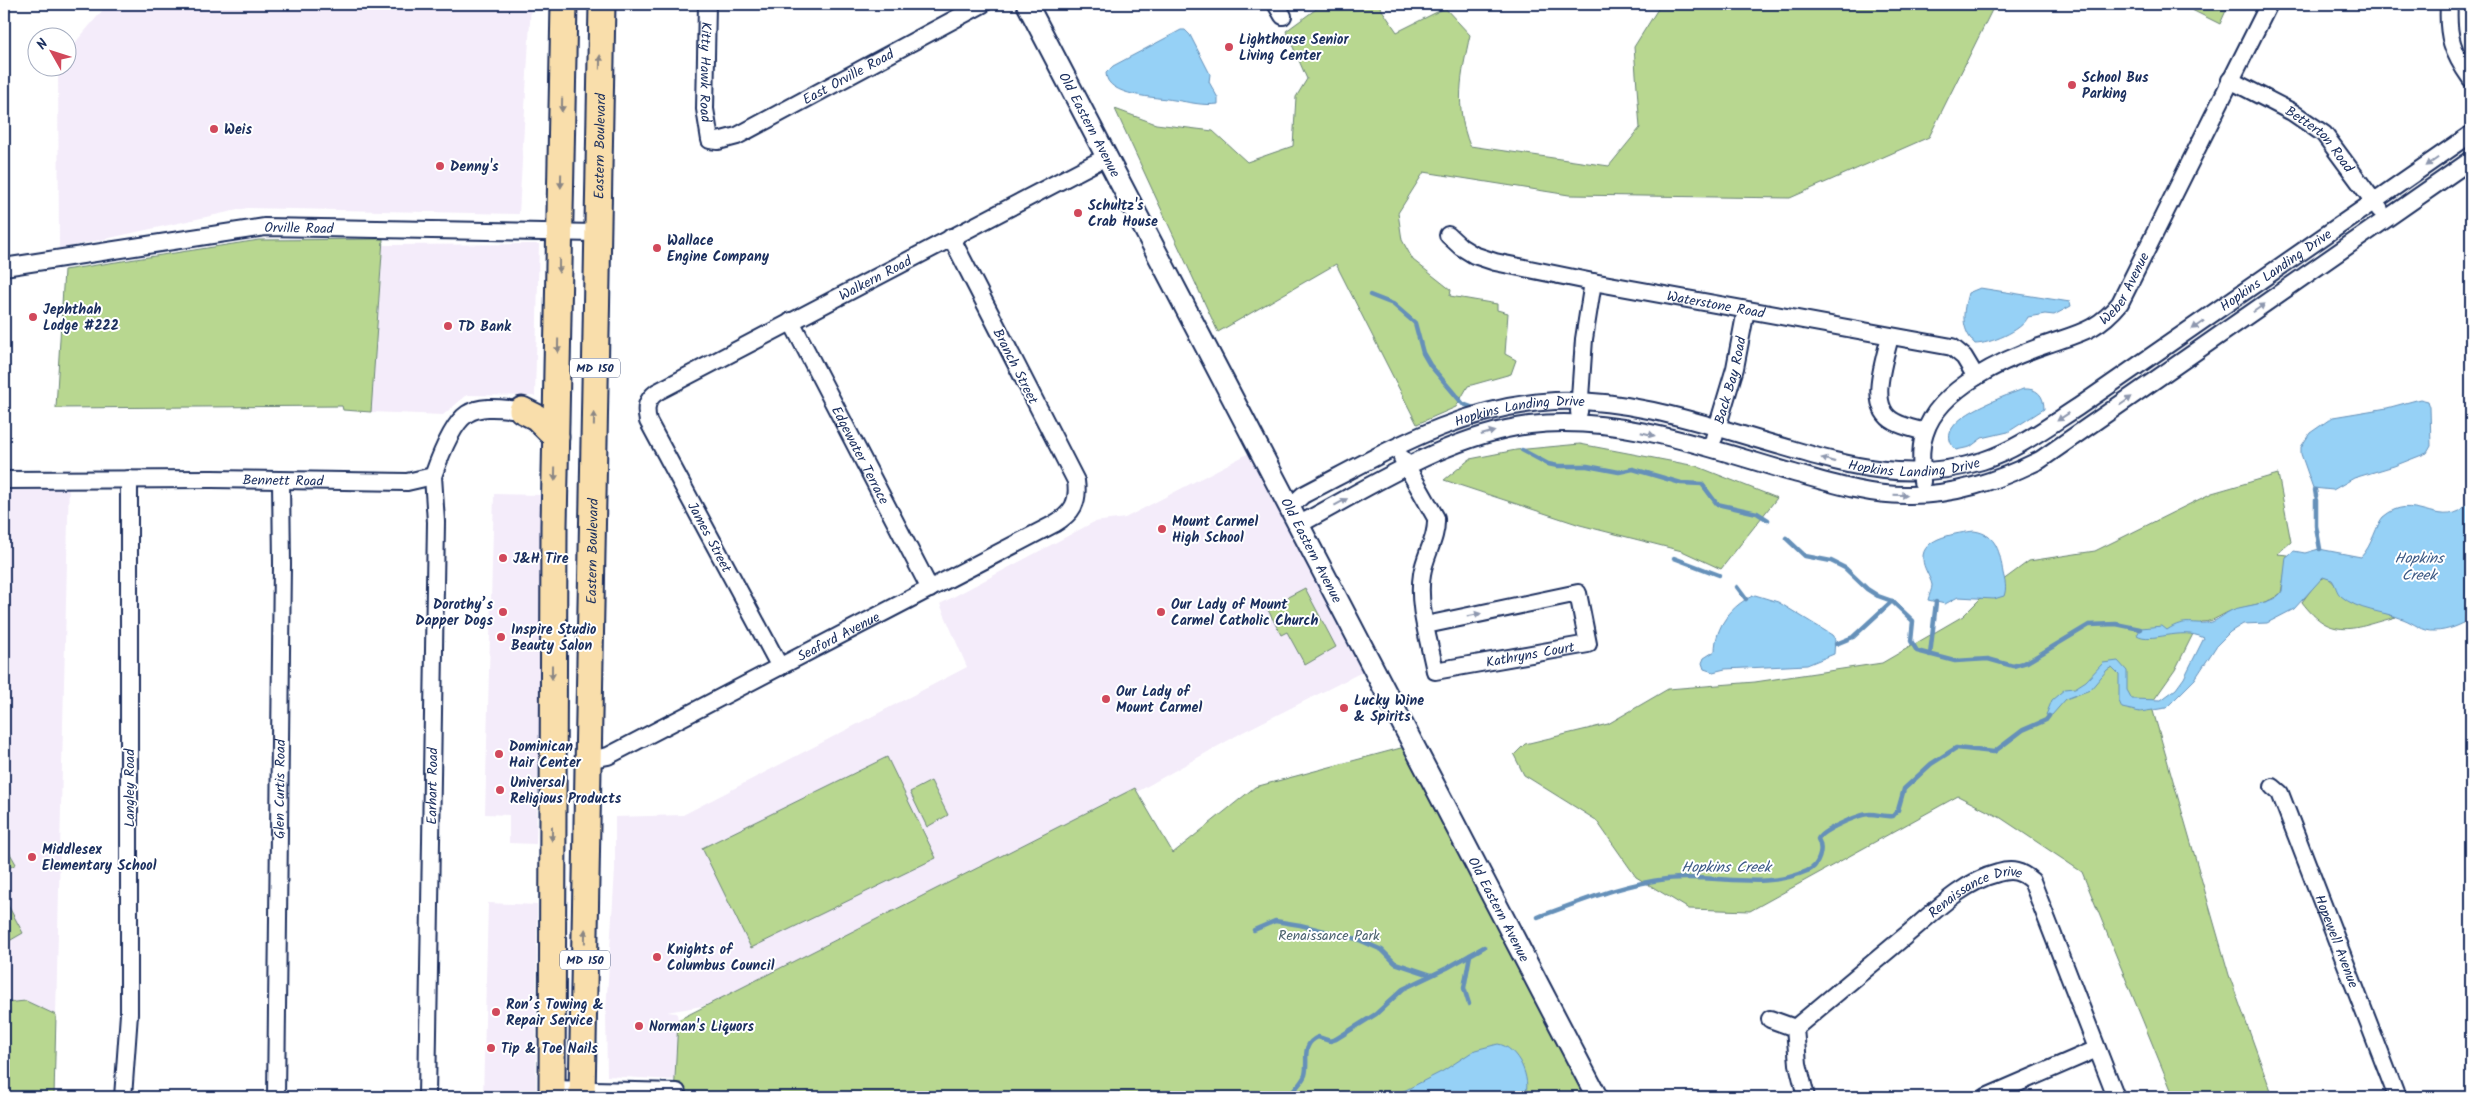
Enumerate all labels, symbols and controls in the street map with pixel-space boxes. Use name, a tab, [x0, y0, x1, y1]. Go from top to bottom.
street label: Kitty Hawk Road	[693, 22, 717, 125]
north arrow	[28, 28, 78, 78]
place label: Lighthouse Senior Living Center	[1239, 29, 1349, 67]
text: N	[31, 34, 54, 55]
marker: Lighthouse Senior Living Center	[1223, 41, 1235, 53]
street label: East Orville Road	[799, 43, 899, 111]
one-way arrow	[596, 53, 604, 69]
place label: School Bus Parking	[2082, 67, 2149, 105]
street label: Old Eastern Avenue	[1052, 68, 1126, 182]
marker: School Bus Parking	[2066, 79, 2078, 91]
street label: Eastern Boulevard	[588, 92, 612, 199]
one-way arrow	[558, 97, 566, 113]
street label: Betterton Road	[2281, 100, 2360, 178]
place label: Weis	[224, 119, 252, 141]
marker: Weis	[208, 123, 220, 135]
place label: Denny's	[450, 156, 499, 178]
one-way arrow	[2425, 157, 2438, 167]
marker: Denny's	[434, 160, 446, 172]
one-way arrow	[557, 174, 565, 190]
place label: Schultz's Crab House	[1088, 195, 1158, 233]
marker: Schultz's Crab House	[1072, 207, 1084, 219]
street label: Orville Road	[264, 217, 335, 240]
street label: Hopkins Landing Drive	[2215, 223, 2337, 317]
place label: Wallace Engine Company	[667, 230, 770, 268]
marker: Wallace Engine Company	[651, 242, 663, 254]
street label: Weber Avenue	[2095, 248, 2156, 331]
street label: Walkern Road	[835, 250, 917, 307]
one-way arrow	[555, 258, 563, 274]
street label: Waterstone Road	[1665, 286, 1767, 325]
place label: Jephthah Lodge #222	[43, 299, 119, 337]
one-way arrow	[2253, 303, 2266, 313]
marker: Jephthah Lodge #222	[27, 311, 39, 323]
place label: TD Bank	[458, 316, 512, 338]
marker: TD Bank	[442, 320, 454, 332]
one-way arrow	[2191, 320, 2204, 330]
street label: Branch Street	[987, 325, 1044, 409]
street label: Back Bay Road	[1709, 334, 1753, 427]
one-way arrow	[553, 338, 561, 354]
road number: MD 150	[570, 358, 620, 378]
street label: Hopkins Landing Drive	[1452, 391, 1586, 433]
one-way arrow	[2120, 396, 2133, 406]
street label: Edgewater Terrace	[825, 402, 895, 509]
one-way arrow	[590, 411, 598, 427]
one-way arrow	[2057, 412, 2070, 422]
one-way arrow	[1480, 429, 1495, 437]
one-way arrow	[1641, 430, 1656, 438]
street label: Hopkins Landing Drive	[1846, 452, 1983, 484]
one-way arrow	[1820, 455, 1835, 463]
one-way arrow	[551, 466, 559, 482]
street label: Bennett Road	[242, 469, 325, 493]
one-way arrow	[1893, 491, 1909, 499]
street label: Old Eastern Avenue	[1274, 494, 1348, 608]
street label: Eastern Boulevard	[581, 497, 605, 604]
street label: James Street	[681, 498, 737, 577]
one-way arrow	[1334, 498, 1348, 507]
place label: Mount Carmel High School	[1172, 511, 1258, 549]
marker: Mount Carmel High School	[1156, 523, 1168, 535]
water label: Hopkins Creek	[2394, 547, 2445, 588]
place label: J&H Tire	[513, 548, 569, 570]
marker: J&H Tire	[497, 552, 509, 564]
place label: Dorothy’s Dapper Dogs	[415, 594, 493, 632]
place label: Our Lady of Mount Carmel Catholic Church	[1171, 594, 1318, 632]
marker: Dorothy’s Dapper Dogs	[497, 606, 509, 618]
street label: Seaford Avenue	[794, 606, 885, 668]
marker: Our Lady of Mount Carmel Catholic Church	[1155, 606, 1167, 618]
one-way arrow	[1466, 611, 1481, 619]
place label: Inspire Studio Beauty Salon	[511, 619, 597, 657]
marker: Inspire Studio Beauty Salon	[495, 631, 507, 643]
street label: Kathryns Court	[1484, 636, 1577, 674]
one-way arrow	[548, 664, 556, 680]
place label: Our Lady of Mount Carmel	[1116, 681, 1202, 719]
place label: Lucky Wine & Spirits	[1354, 690, 1424, 728]
marker: Our Lady of Mount Carmel	[1100, 693, 1112, 705]
marker: Lucky Wine & Spirits	[1338, 702, 1350, 714]
place label: Dominican Hair Center	[509, 736, 582, 774]
street label: Glen Curtis Road	[269, 738, 292, 839]
street label: Earhart Road	[421, 746, 444, 825]
street label: Langley Road	[119, 748, 141, 827]
marker: Dominican Hair Center	[493, 748, 505, 760]
place label: Universal Religious Products	[510, 772, 622, 810]
marker: Universal Religious Products	[494, 784, 506, 796]
one-way arrow	[548, 826, 556, 842]
place label: Middlesex Elementary School	[42, 839, 157, 877]
marker: Middlesex Elementary School	[26, 851, 38, 863]
street label: Old Eastern Avenue	[1462, 853, 1535, 967]
water label: Hopkins Creek	[1681, 856, 1773, 880]
street label: Renaissance Drive	[1923, 861, 2026, 924]
street label: Hopewell Avenue	[2308, 892, 2364, 992]
park label: Renaissance Park	[1278, 925, 1380, 947]
one-way arrow	[581, 928, 589, 944]
place label: Knights of Columbus Council	[667, 939, 775, 977]
road number: MD 150	[560, 950, 610, 970]
marker: Knights of Columbus Council	[651, 951, 663, 963]
place label: Ron’s Towing & Repair Service	[506, 994, 604, 1032]
marker: Ron’s Towing & Repair Service	[490, 1006, 502, 1018]
place label: Norman's Liquors	[649, 1016, 754, 1038]
marker: Norman's Liquors	[633, 1020, 645, 1032]
place label: Tip & Toe Nails	[501, 1038, 598, 1060]
marker: Tip & Toe Nails	[485, 1042, 497, 1054]

